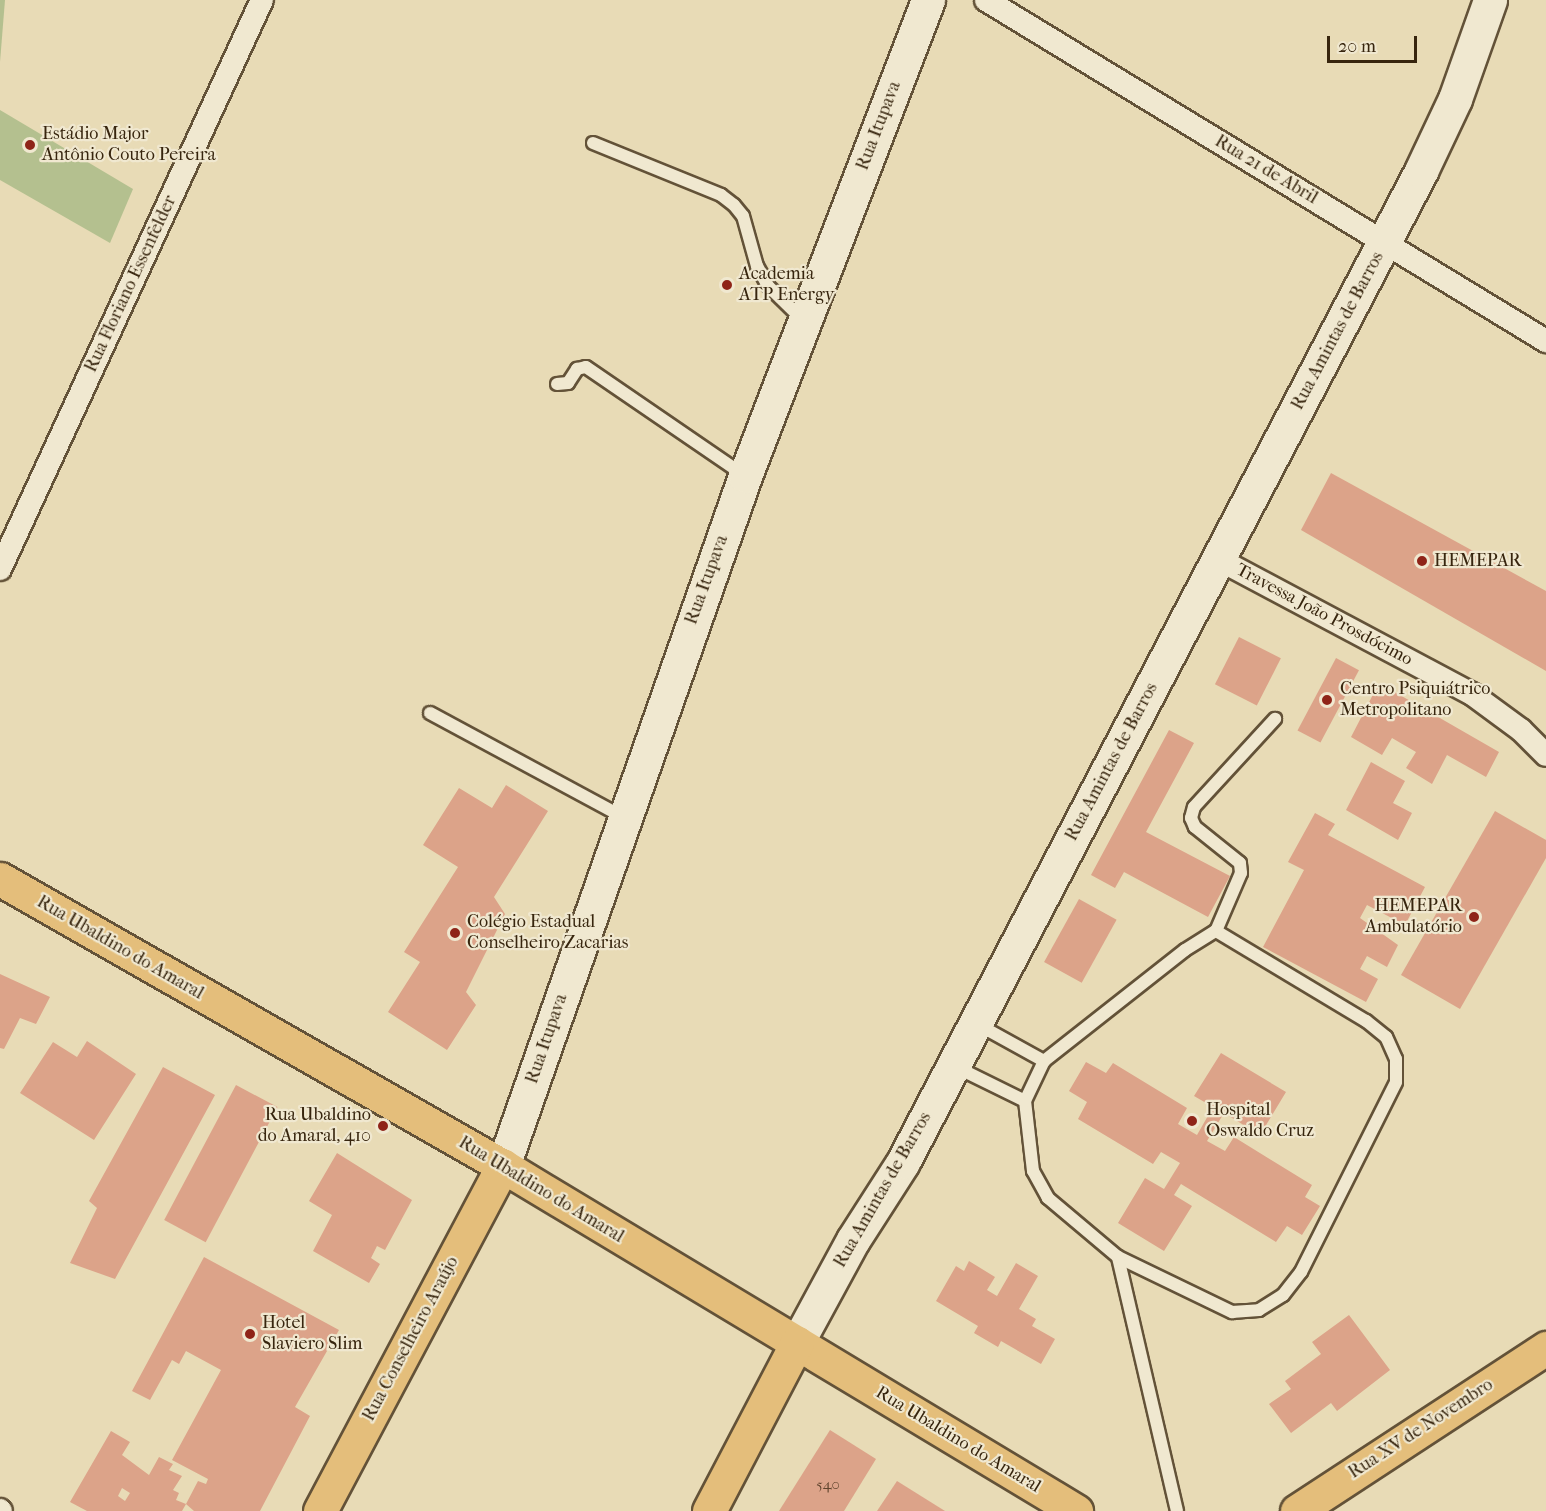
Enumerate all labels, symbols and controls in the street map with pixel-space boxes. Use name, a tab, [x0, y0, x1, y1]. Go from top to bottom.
scale bar	[1330, 24, 1420, 62]
text: 20 m	[1338, 36, 1376, 57]
street label: Rua Itupava	[852, 79, 906, 173]
place label: Estádio Major Antônio Couto Pereira	[42, 124, 216, 166]
street label: Rua 21 de Abril	[1211, 131, 1321, 209]
marker: Estádio Major Antônio Couto Pereira	[23, 138, 37, 152]
street label: Rua Floriano Essenfelder	[80, 192, 182, 376]
street label: Rua Amintas de Barros	[1287, 248, 1389, 414]
place label: Academia ATP Energy	[739, 264, 834, 306]
marker: Academia ATP Energy	[720, 278, 734, 292]
street label: Rua Itupava	[681, 532, 733, 628]
place label: HEMEPAR	[1434, 550, 1522, 572]
marker: HEMEPAR	[1415, 554, 1429, 568]
street label: Travessa João Prosdócimo	[1232, 559, 1416, 671]
street label: Rua Amintas de Barros	[1061, 679, 1163, 845]
place label: Centro Psiquiátrico Metropolitano	[1340, 679, 1490, 722]
marker: Centro Psiquiátrico Metropolitano	[1318, 691, 1336, 709]
street label: Rua Ubaldino do Amaral	[33, 891, 207, 1005]
place label: HEMEPAR Ambulatório	[1365, 896, 1462, 938]
marker: HEMEPAR Ambulatório	[1467, 910, 1481, 924]
place label: Colégio Estadual Conselheiro Zacarias	[467, 912, 629, 954]
marker: Colégio Estadual Conselheiro Zacarias	[448, 926, 462, 940]
street label: Rua Itupava	[522, 991, 572, 1087]
place label: Hospital Oswaldo Cruz	[1206, 1100, 1314, 1142]
place label: Rua Ubaldino do Amaral, 410	[258, 1105, 371, 1148]
street label: Rua Amintas de Barros	[830, 1108, 936, 1272]
marker: Hospital Oswaldo Cruz	[1183, 1112, 1201, 1130]
marker: Rua Ubaldino do Amaral, 410	[376, 1119, 390, 1133]
street label: Rua Ubaldino do Amaral	[454, 1132, 628, 1248]
street label: Rua Conselheiro Araújo	[358, 1253, 464, 1425]
place label: Hotel Slaviero Slim	[262, 1313, 363, 1356]
marker: Hotel Slaviero Slim	[243, 1327, 257, 1341]
street label: Rua XV de Novembro	[1345, 1374, 1497, 1484]
street label: Rua Ubaldino do Amaral	[871, 1382, 1045, 1498]
house number: 540	[816, 1476, 840, 1494]

